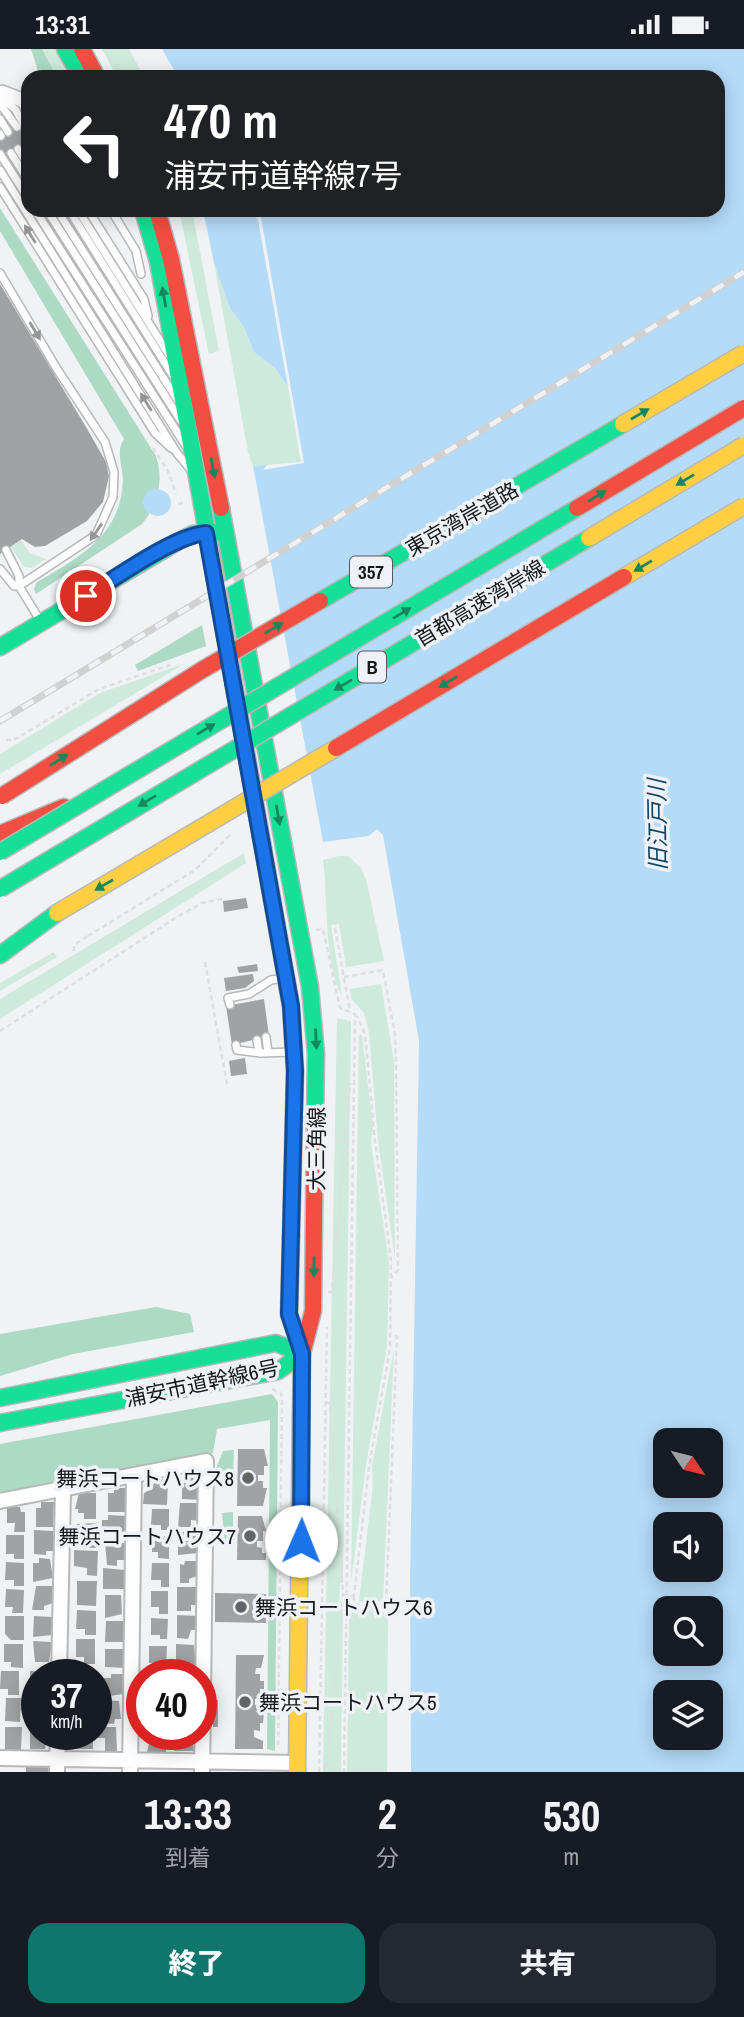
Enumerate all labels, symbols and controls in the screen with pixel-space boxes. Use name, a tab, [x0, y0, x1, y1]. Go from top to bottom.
text: 13:31	[35, 7, 90, 42]
text: 470 m	[164, 87, 278, 153]
icon: left	[49, 98, 140, 189]
text: 浦安市道幹線7号	[164, 154, 403, 197]
one-way arrow	[23, 225, 36, 244]
one-way arrow	[158, 286, 169, 308]
one-way arrow	[28, 322, 41, 341]
one-way arrow	[140, 393, 153, 412]
one-way arrow	[630, 408, 649, 420]
one-way arrow	[208, 457, 219, 479]
one-way arrow	[676, 474, 695, 487]
street label: 東京湾岸道路	[400, 475, 524, 563]
one-way arrow	[587, 490, 606, 502]
one-way arrow	[89, 523, 103, 541]
street label: 首都高速湾岸線	[410, 553, 550, 653]
road number: 357	[350, 557, 392, 587]
one-way arrow	[634, 560, 653, 572]
pin	[56, 566, 116, 626]
icon: arrive	[67, 577, 105, 615]
one-way arrow	[392, 606, 411, 619]
one-way arrow	[265, 622, 284, 635]
road number: B	[358, 652, 386, 683]
one-way arrow	[438, 676, 457, 689]
one-way arrow	[333, 678, 352, 691]
one-way arrow	[197, 723, 216, 735]
one-way arrow	[50, 754, 69, 767]
water label: 旧江戸川	[641, 776, 673, 871]
one-way arrow	[138, 795, 157, 807]
one-way arrow	[273, 804, 284, 826]
one-way arrow	[95, 879, 114, 891]
one-way arrow	[310, 1029, 321, 1051]
street label: 大三角線	[302, 1107, 331, 1191]
one-way arrow	[308, 1256, 320, 1278]
street label: 浦安市道幹線6号	[122, 1353, 282, 1413]
north arrow	[653, 1428, 723, 1498]
map controls	[653, 1428, 723, 1750]
place label: 舞浜コートハウス8	[56, 1464, 234, 1493]
marker: 舞浜コートハウス8	[240, 1470, 256, 1486]
position arrow	[264, 1504, 338, 1578]
button: sound	[653, 1512, 723, 1582]
place label: 舞浜コートハウス7	[58, 1522, 236, 1551]
marker: 舞浜コートハウス7	[242, 1528, 258, 1544]
place label: 舞浜コートハウス6	[255, 1593, 433, 1622]
button: search	[653, 1596, 723, 1666]
marker: 舞浜コートハウス6	[233, 1599, 249, 1615]
speed limit sign: 40	[126, 1659, 217, 1750]
text: 37	[51, 1672, 82, 1719]
button: layers	[653, 1680, 723, 1750]
place label: 舞浜コートハウス5	[259, 1688, 437, 1717]
marker: 舞浜コートハウス5	[237, 1694, 253, 1710]
text: km/h	[51, 1709, 83, 1734]
text: 13:33	[144, 1786, 232, 1842]
text: 2	[378, 1786, 397, 1842]
text: 530	[543, 1788, 600, 1844]
text: m	[564, 1841, 579, 1872]
text: 到着	[165, 1842, 211, 1873]
text: 分	[376, 1842, 399, 1873]
button: 終了	[28, 1923, 365, 2003]
button: 共有	[379, 1923, 716, 2003]

